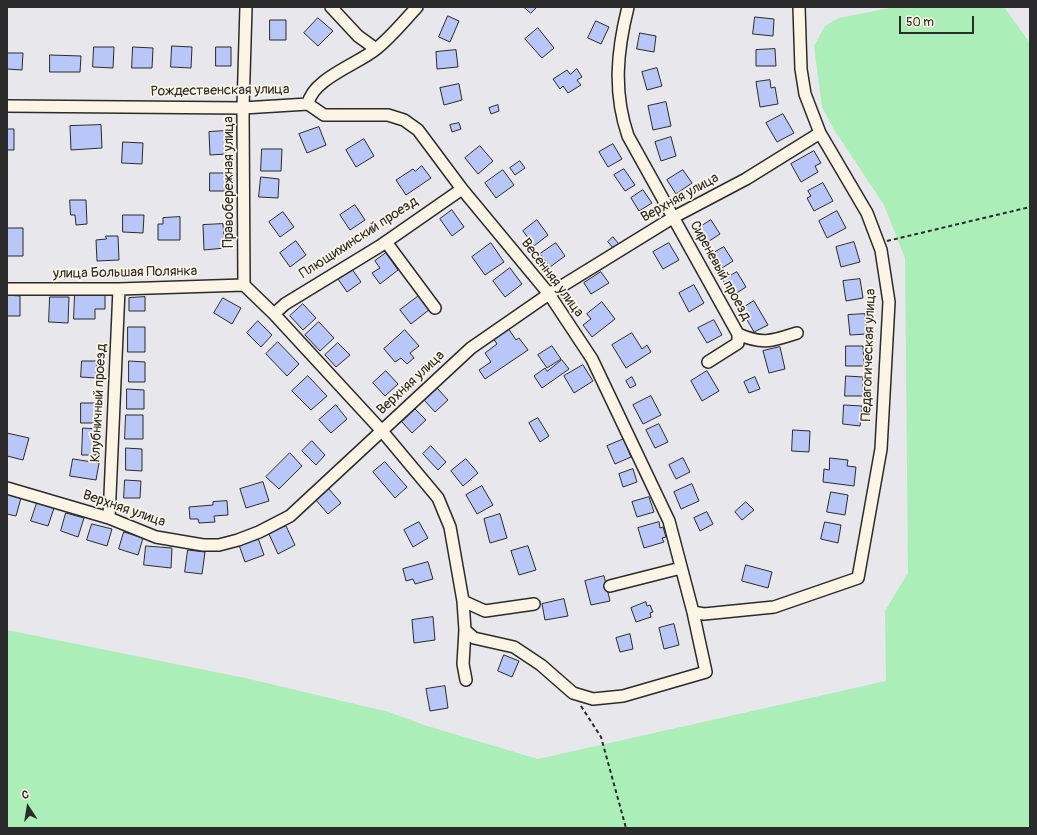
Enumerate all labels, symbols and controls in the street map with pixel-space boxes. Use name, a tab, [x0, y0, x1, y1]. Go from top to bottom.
scale bar	[901, 8, 976, 34]
text: 50 m	[906, 15, 934, 30]
street label: Рождественская улица	[151, 81, 289, 101]
street label: Правобережная улица	[221, 116, 237, 248]
street label: Верхняя улица	[638, 170, 722, 226]
street label: Плющихинский проезд	[297, 193, 421, 283]
street label: Сиреневый проезд	[686, 218, 754, 324]
street label: Весенняя улица	[517, 235, 587, 321]
street label: улица Большая Полянка	[53, 263, 197, 283]
street label: Педагогическая улица	[858, 288, 880, 422]
street label: Клубничный проезд	[88, 343, 110, 463]
street label: Верхняя улица	[374, 347, 448, 419]
street label: Верхняя улица	[80, 487, 168, 531]
north arrow	[8, 787, 48, 827]
text: С	[21, 788, 30, 802]

